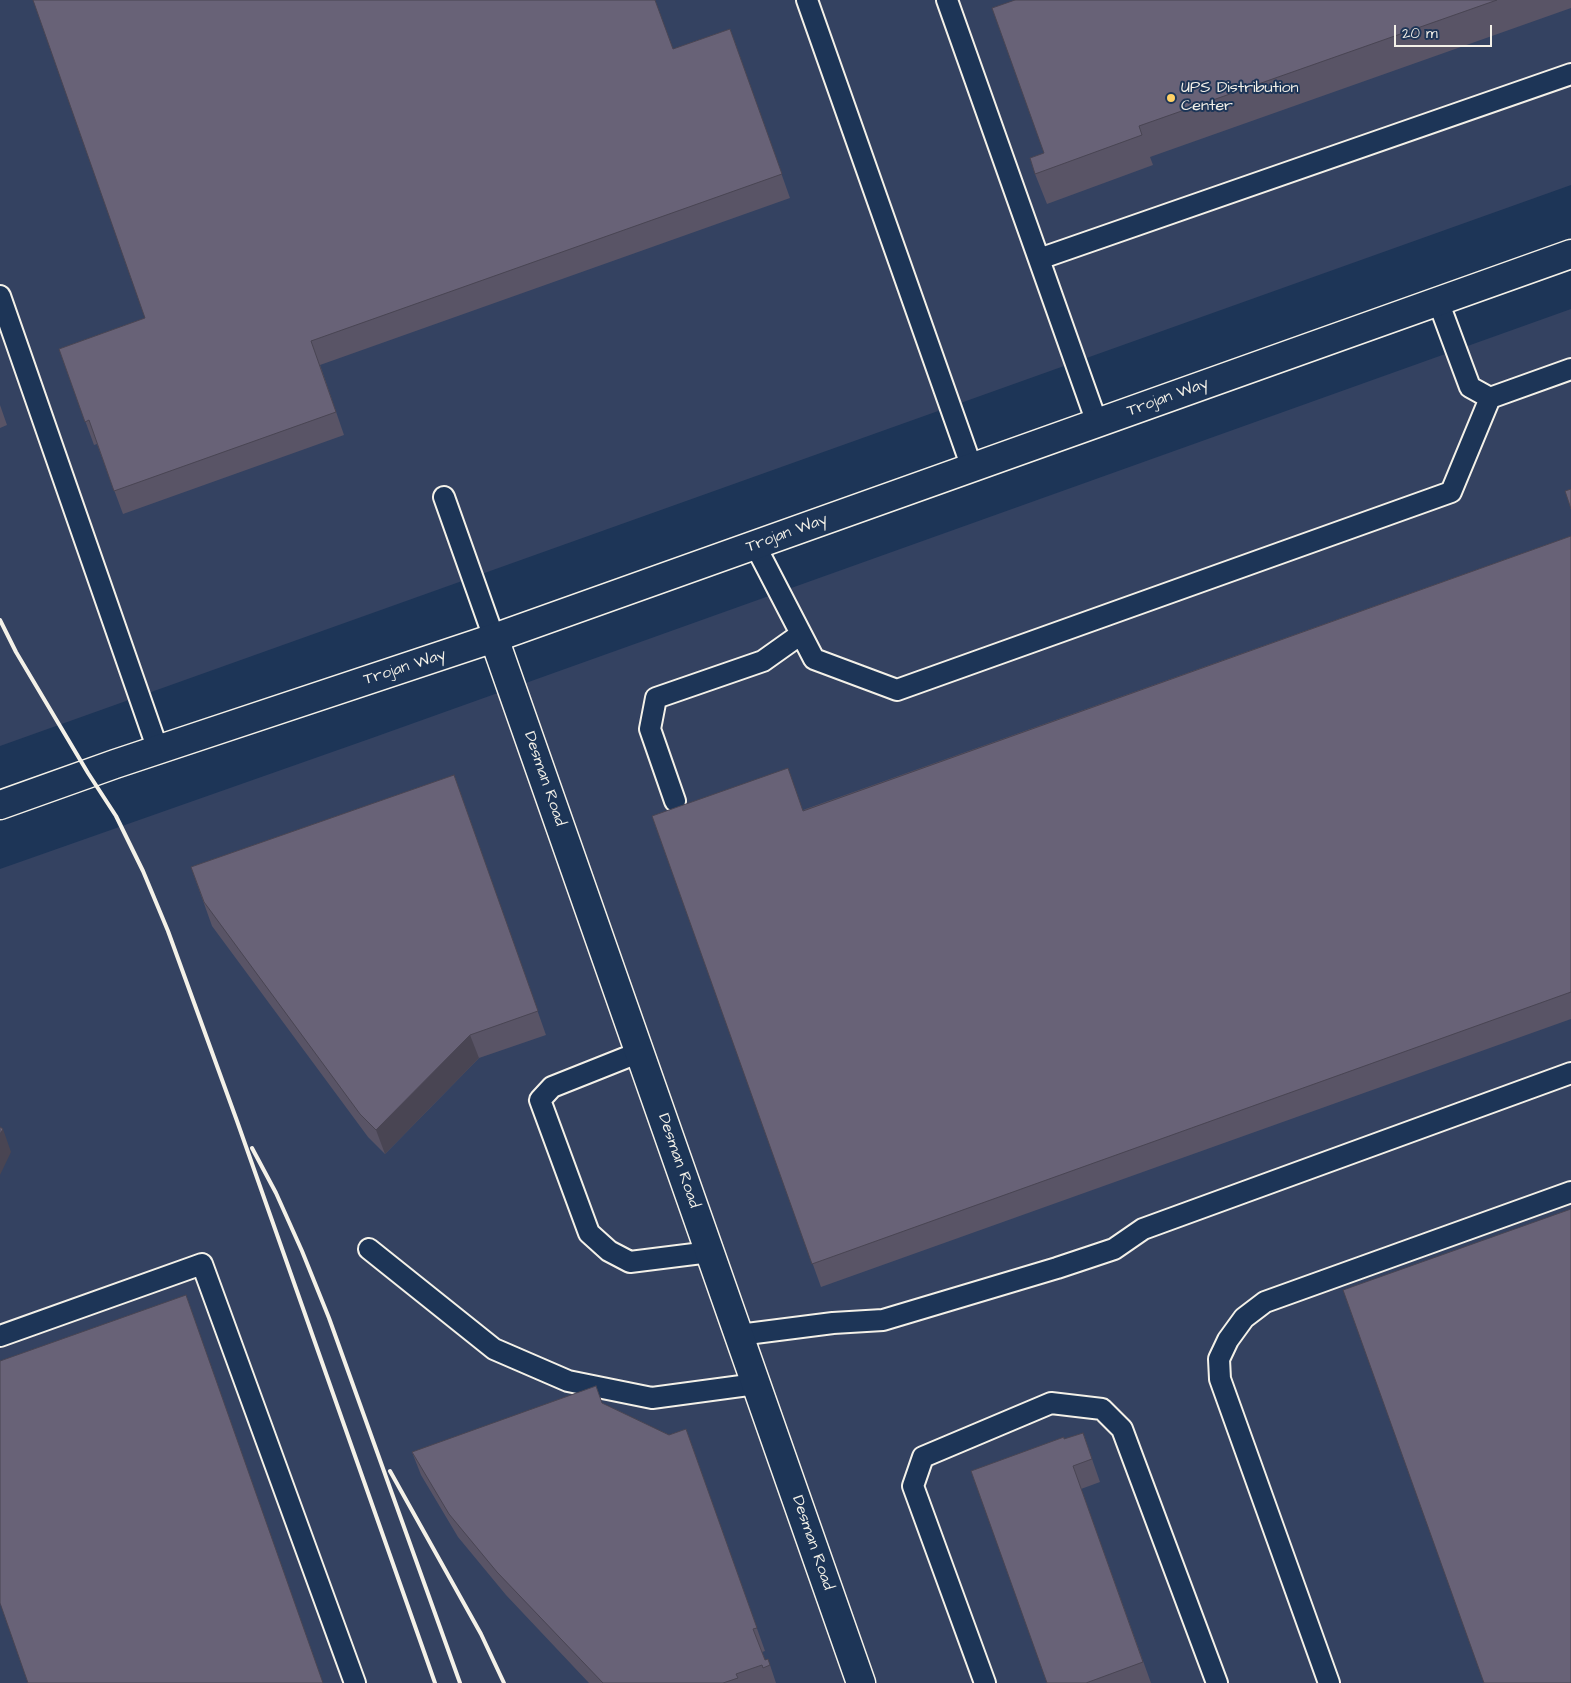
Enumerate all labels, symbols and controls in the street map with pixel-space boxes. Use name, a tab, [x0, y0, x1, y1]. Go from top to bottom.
scale bar	[1396, 15, 1494, 47]
text: 20 m	[1402, 23, 1438, 44]
place label: UPS Distribution Center	[1181, 79, 1298, 117]
marker: UPS Distribution Center	[1165, 92, 1177, 104]
street label: Trojan Way	[1125, 374, 1211, 422]
street label: Trojan Way	[744, 510, 830, 558]
street label: Trojan Way	[362, 646, 448, 690]
street label: Desman Road	[519, 729, 569, 829]
street label: Desman Road	[653, 1111, 703, 1211]
street label: Desman Road	[787, 1493, 837, 1593]

